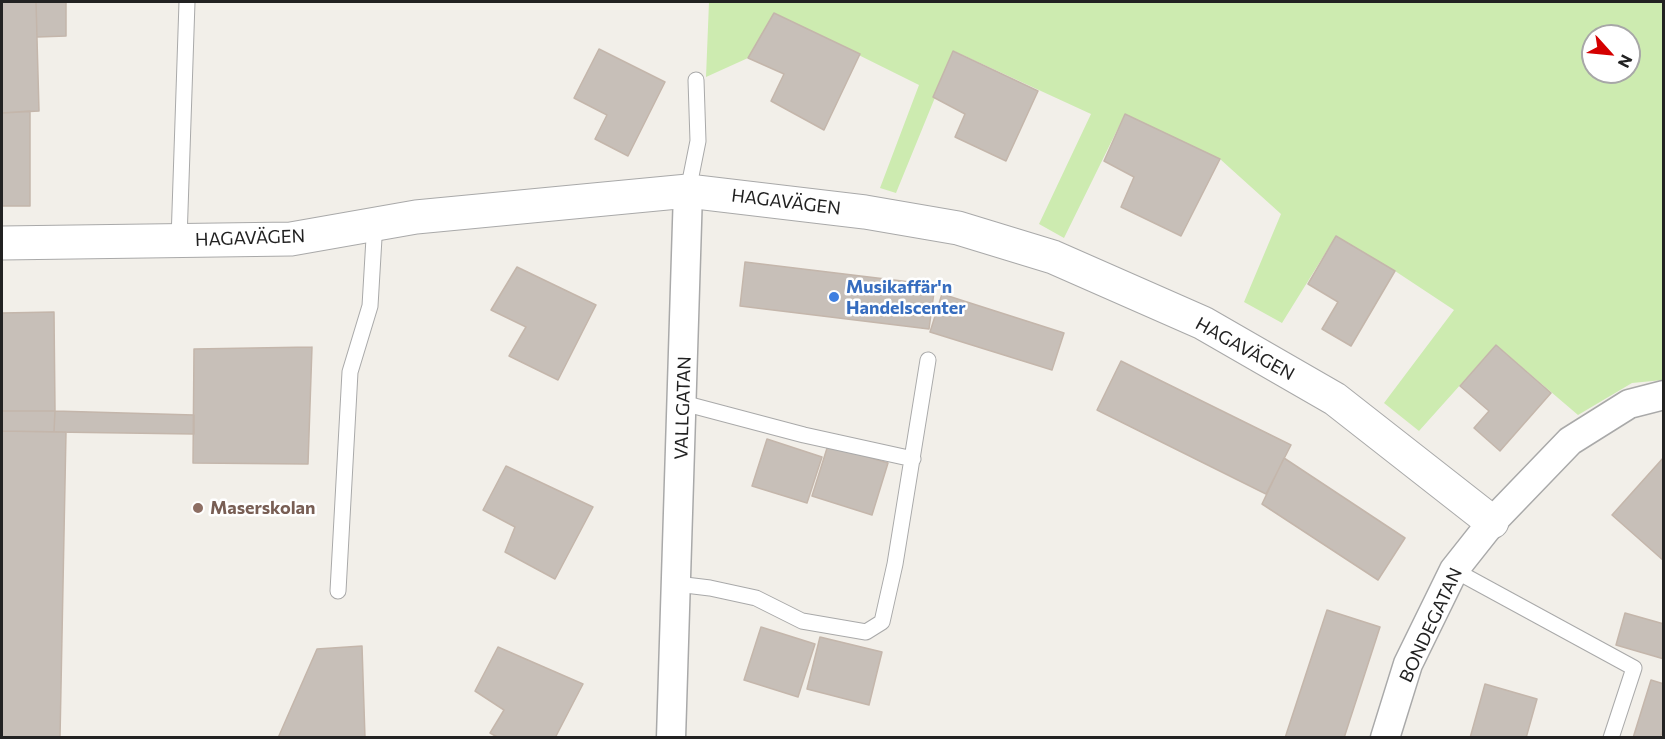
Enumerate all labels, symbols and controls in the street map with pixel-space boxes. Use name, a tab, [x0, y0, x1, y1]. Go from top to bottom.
north arrow	[1581, 24, 1641, 84]
text: N	[1615, 52, 1637, 71]
street label: HAGAVÄGEN	[730, 185, 842, 219]
street label: HAGAVÄGEN	[195, 225, 305, 251]
place label: Musikaffär'n Handelscenter	[846, 276, 966, 318]
marker: Musikaffär'n Handelscenter	[827, 290, 841, 304]
street label: HAGAVÄGEN	[1192, 313, 1298, 385]
street label: VALLGATAN	[670, 356, 696, 460]
place label: Maserskolan	[210, 497, 315, 519]
marker: Maserskolan	[191, 501, 205, 515]
street label: BONDEGATAN	[1395, 564, 1467, 686]

